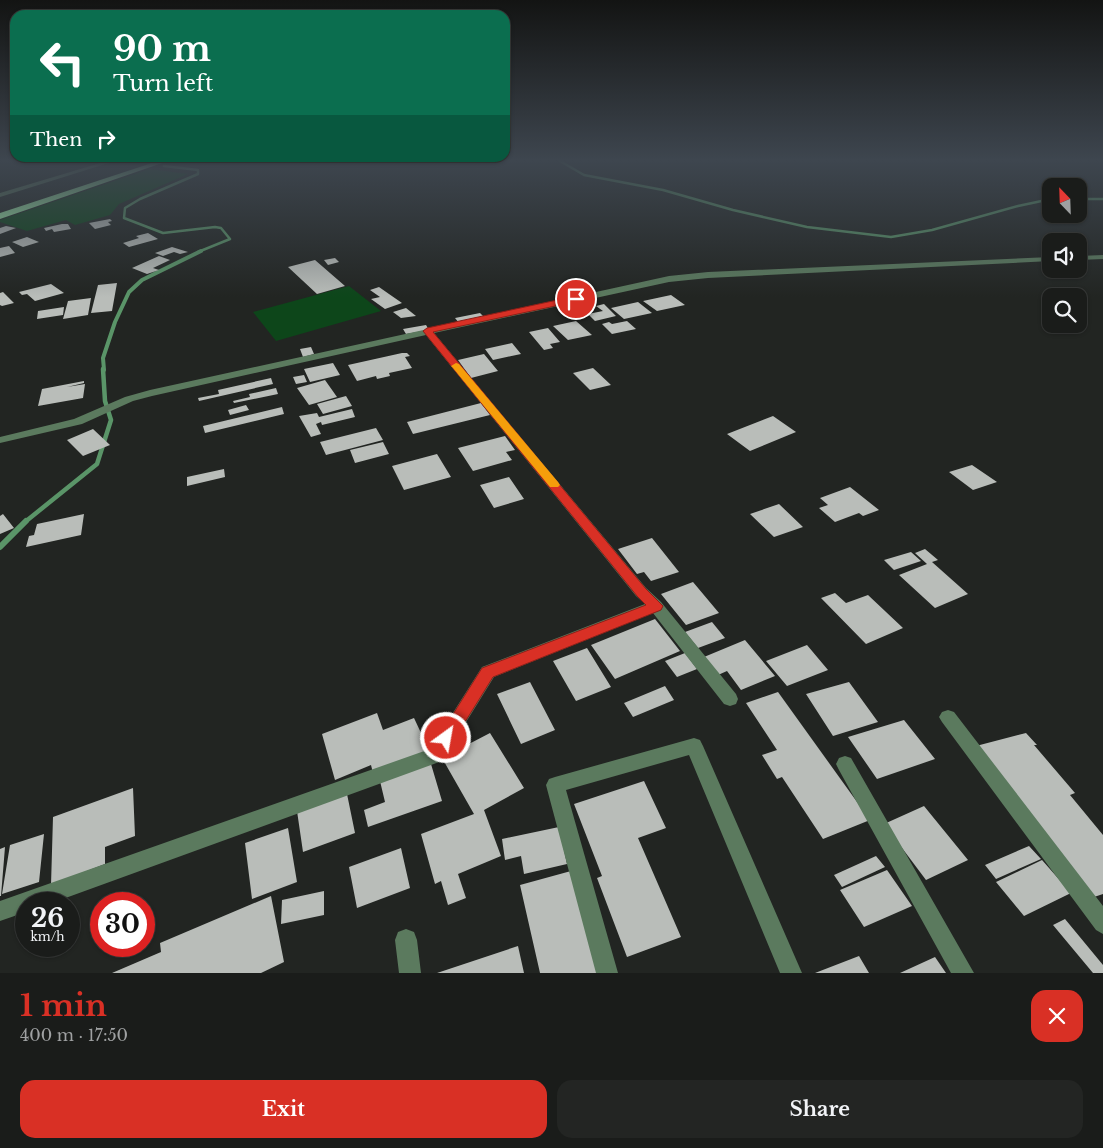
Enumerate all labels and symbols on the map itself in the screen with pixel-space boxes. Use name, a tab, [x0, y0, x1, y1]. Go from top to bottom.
north arrow	[1042, 178, 1088, 222]
pin	[555, 278, 597, 320]
position arrow	[419, 711, 471, 763]
speed limit sign: 30	[90, 892, 155, 957]

